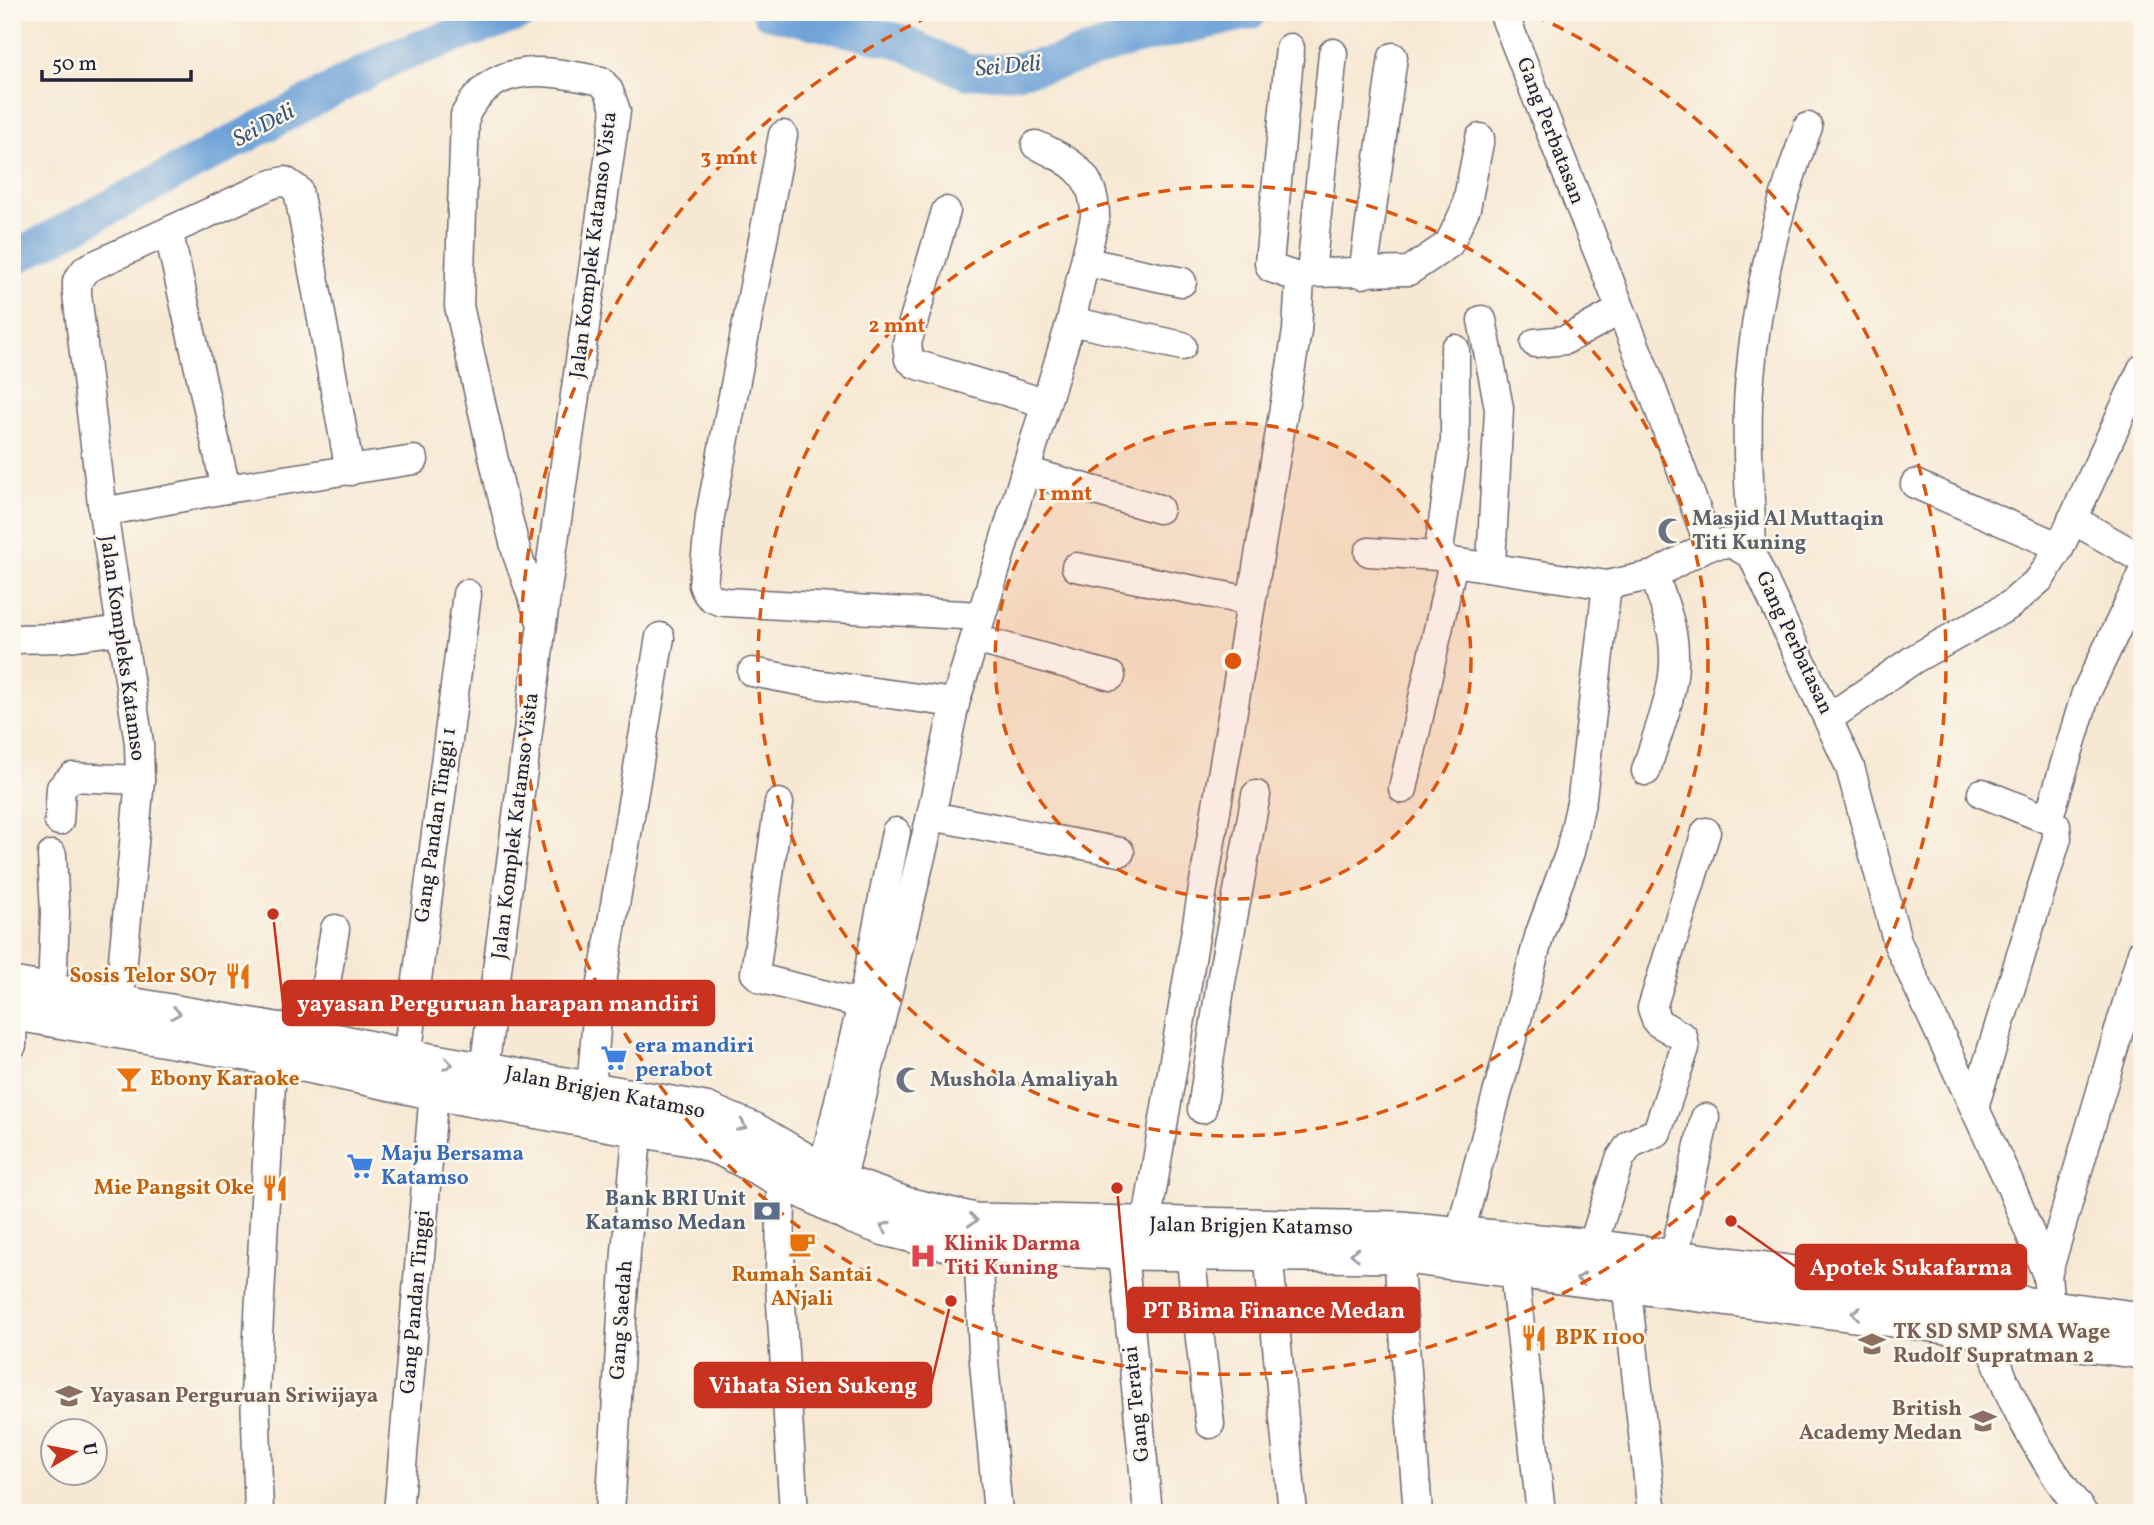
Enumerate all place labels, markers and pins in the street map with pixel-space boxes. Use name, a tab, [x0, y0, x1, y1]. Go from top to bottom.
place label: Masjid Al Muttaqin Titi Kuning	[1692, 505, 1884, 558]
mosque icon: Masjid Al Muttaqin Titi Kuning	[1656, 516, 1686, 546]
centre of rings	[1221, 649, 1245, 673]
restaurant icon: Sosis Telor SO7	[223, 961, 253, 991]
place label: Sosis Telor SO7	[69, 962, 217, 991]
callout: yayasan Perguruan harapan mandiri	[283, 981, 714, 1025]
place label: era mandiri perabot	[635, 1032, 754, 1085]
supermarket icon: era mandiri perabot	[599, 1043, 629, 1073]
bar icon: Ebony Karaoke	[114, 1064, 144, 1094]
place label: Ebony Karaoke	[150, 1065, 299, 1094]
mosque icon: Mushola Amaliyah	[894, 1065, 924, 1095]
place label: Mushola Amaliyah	[930, 1066, 1119, 1095]
place label: Maju Bersama Katamso	[381, 1140, 524, 1193]
supermarket icon: Maju Bersama Katamso	[345, 1151, 375, 1181]
restaurant icon: Mie Pangsit Oke	[260, 1173, 290, 1203]
place label: Mie Pangsit Oke	[94, 1174, 254, 1203]
place label: Bank BRI Unit Katamso Medan	[585, 1185, 746, 1238]
bank icon: Bank BRI Unit Katamso Medan	[752, 1196, 782, 1226]
cafe icon: Rumah Santai ANjali	[787, 1229, 817, 1259]
place label: Klinik Darma Titi Kuning	[944, 1230, 1081, 1283]
hospital icon: Klinik Darma Titi Kuning	[908, 1241, 938, 1271]
callout: Apotek Sukafarma	[1796, 1245, 2026, 1289]
place label: Rumah Santai ANjali	[732, 1261, 872, 1314]
callout: PT Bima Finance Medan	[1128, 1288, 1419, 1332]
place label: TK SD SMP SMA Wage Rudolf Supratman 2	[1893, 1318, 2110, 1371]
restaurant icon: BPK 1100	[1519, 1323, 1549, 1353]
place label: BPK 1100	[1555, 1324, 1645, 1353]
school or university icon: TK SD SMP SMA Wage Rudolf Supratman 2	[1857, 1329, 1887, 1359]
callout: Vihata Sien Sukeng	[695, 1363, 931, 1407]
school or university icon: Yayasan Perguruan Sriwijaya	[54, 1381, 84, 1411]
place label: Yayasan Perguruan Sriwijaya	[90, 1382, 378, 1411]
place label: British Academy Medan	[1799, 1395, 1962, 1448]
school or university icon: British Academy Medan	[1968, 1406, 1998, 1436]

